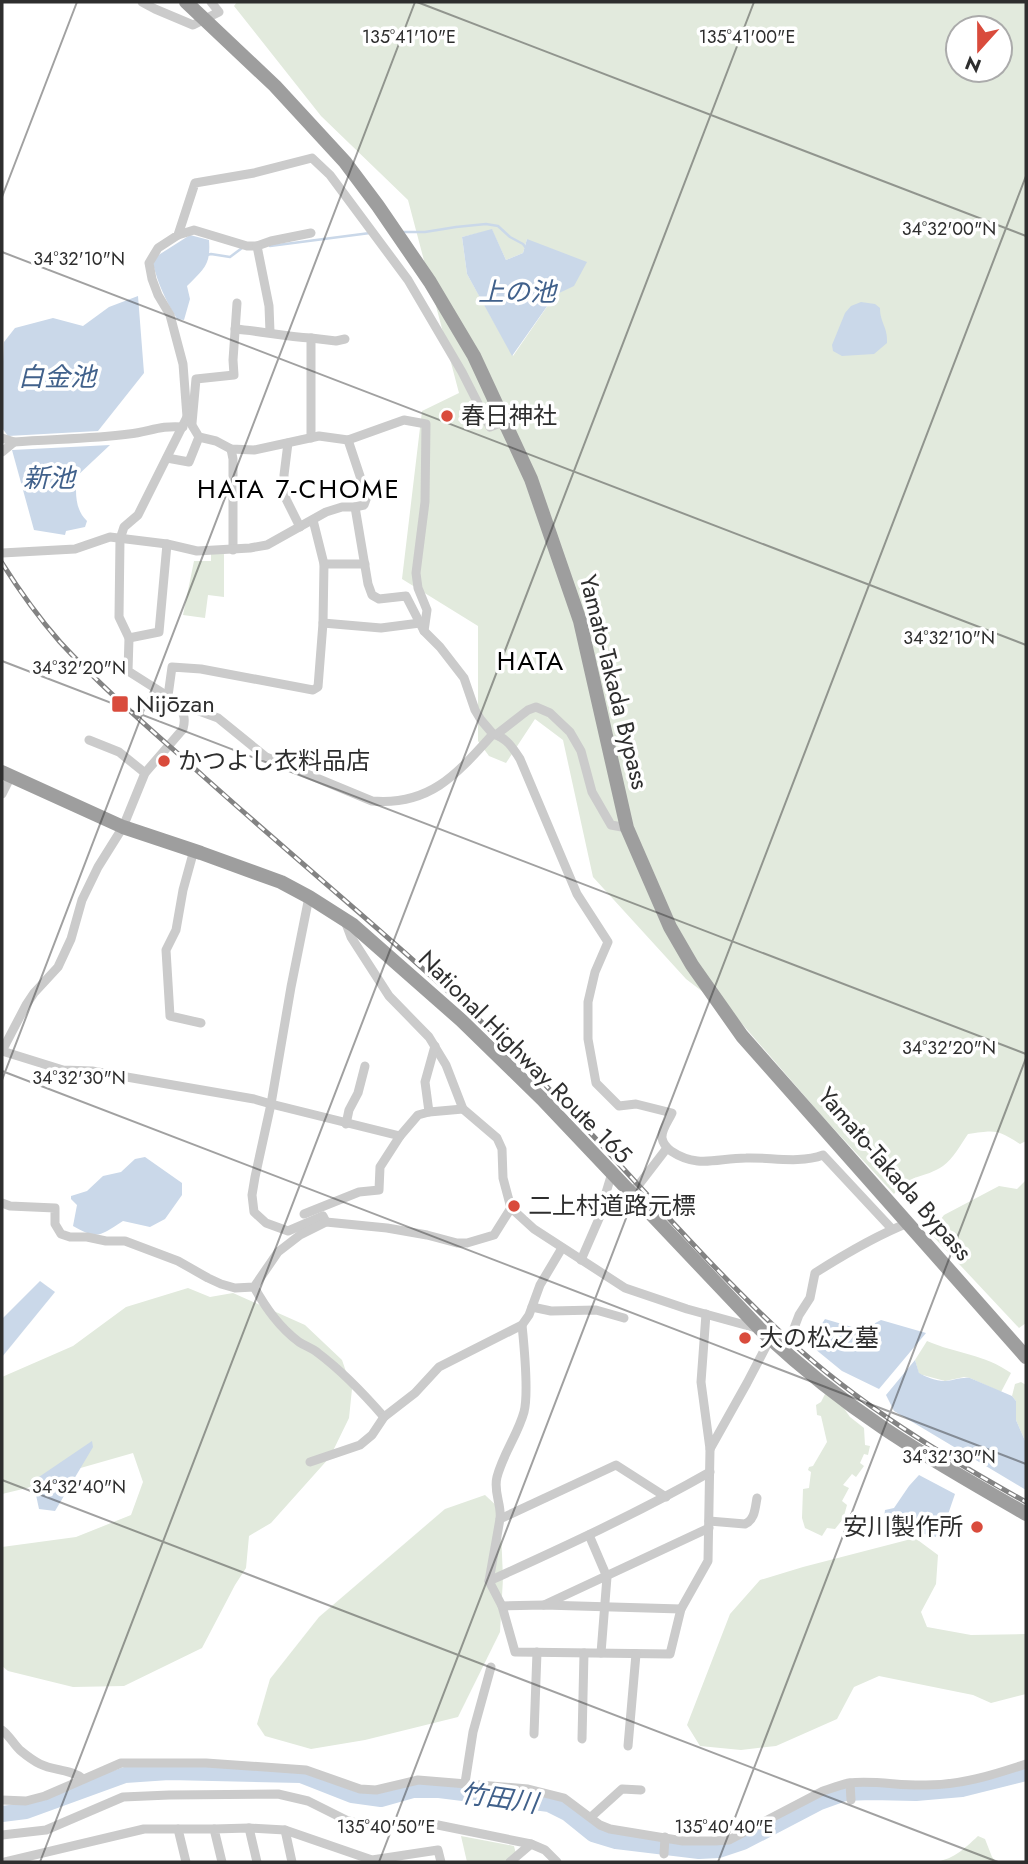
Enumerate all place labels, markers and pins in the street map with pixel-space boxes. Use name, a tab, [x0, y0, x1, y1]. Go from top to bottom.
place label: 春日神社	[461, 398, 557, 433]
marker: 春日神社	[439, 408, 455, 424]
place label: Nijōzan	[136, 686, 215, 721]
marker: Nijōzan	[110, 694, 130, 714]
place label: かつよし衣料品店	[178, 743, 370, 778]
marker: かつよし衣料品店	[156, 753, 172, 769]
place label: 二上村道路元標	[528, 1188, 696, 1223]
marker: 二上村道路元標	[506, 1198, 522, 1214]
place label: 大の松之墓	[759, 1320, 879, 1355]
marker: 大の松之墓	[737, 1330, 753, 1346]
place label: 安川製作所	[843, 1509, 963, 1544]
marker: 安川製作所	[969, 1519, 985, 1535]

